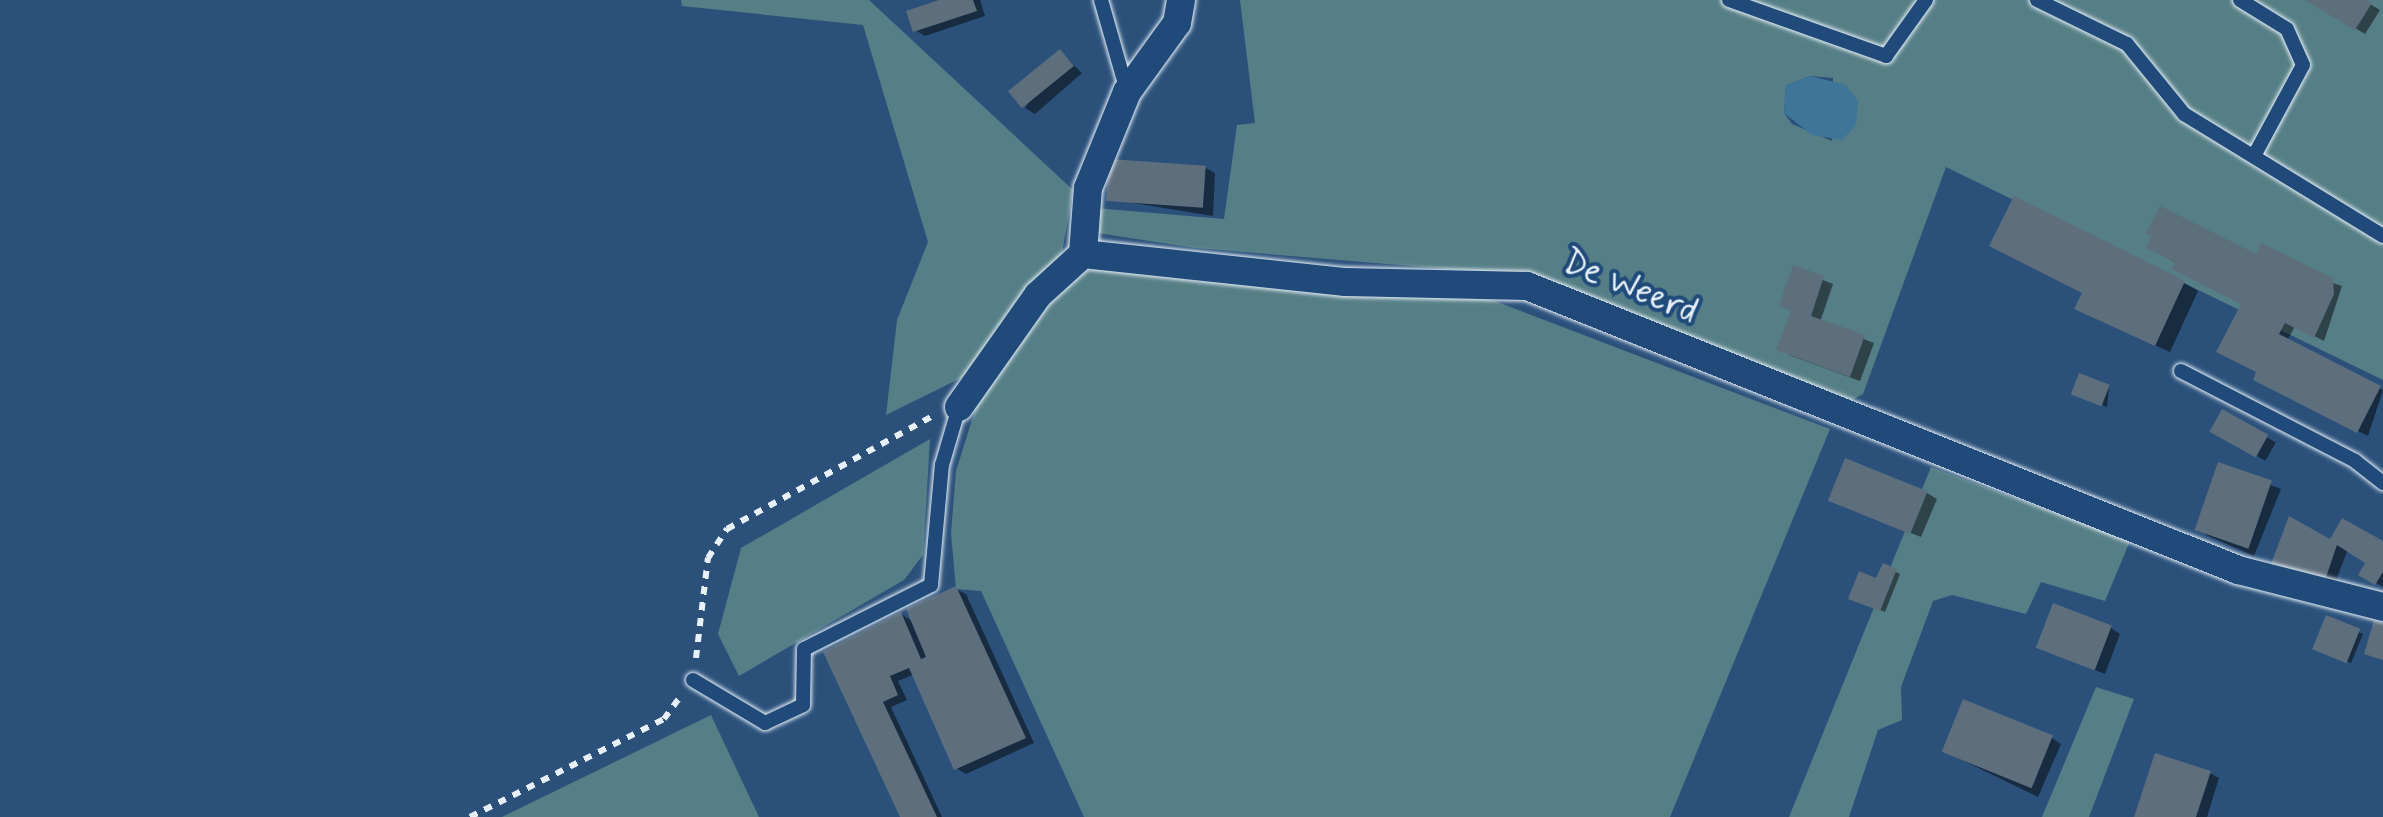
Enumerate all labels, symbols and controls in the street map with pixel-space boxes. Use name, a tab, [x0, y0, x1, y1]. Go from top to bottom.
street label: De Weerd	[1555, 240, 1705, 334]

